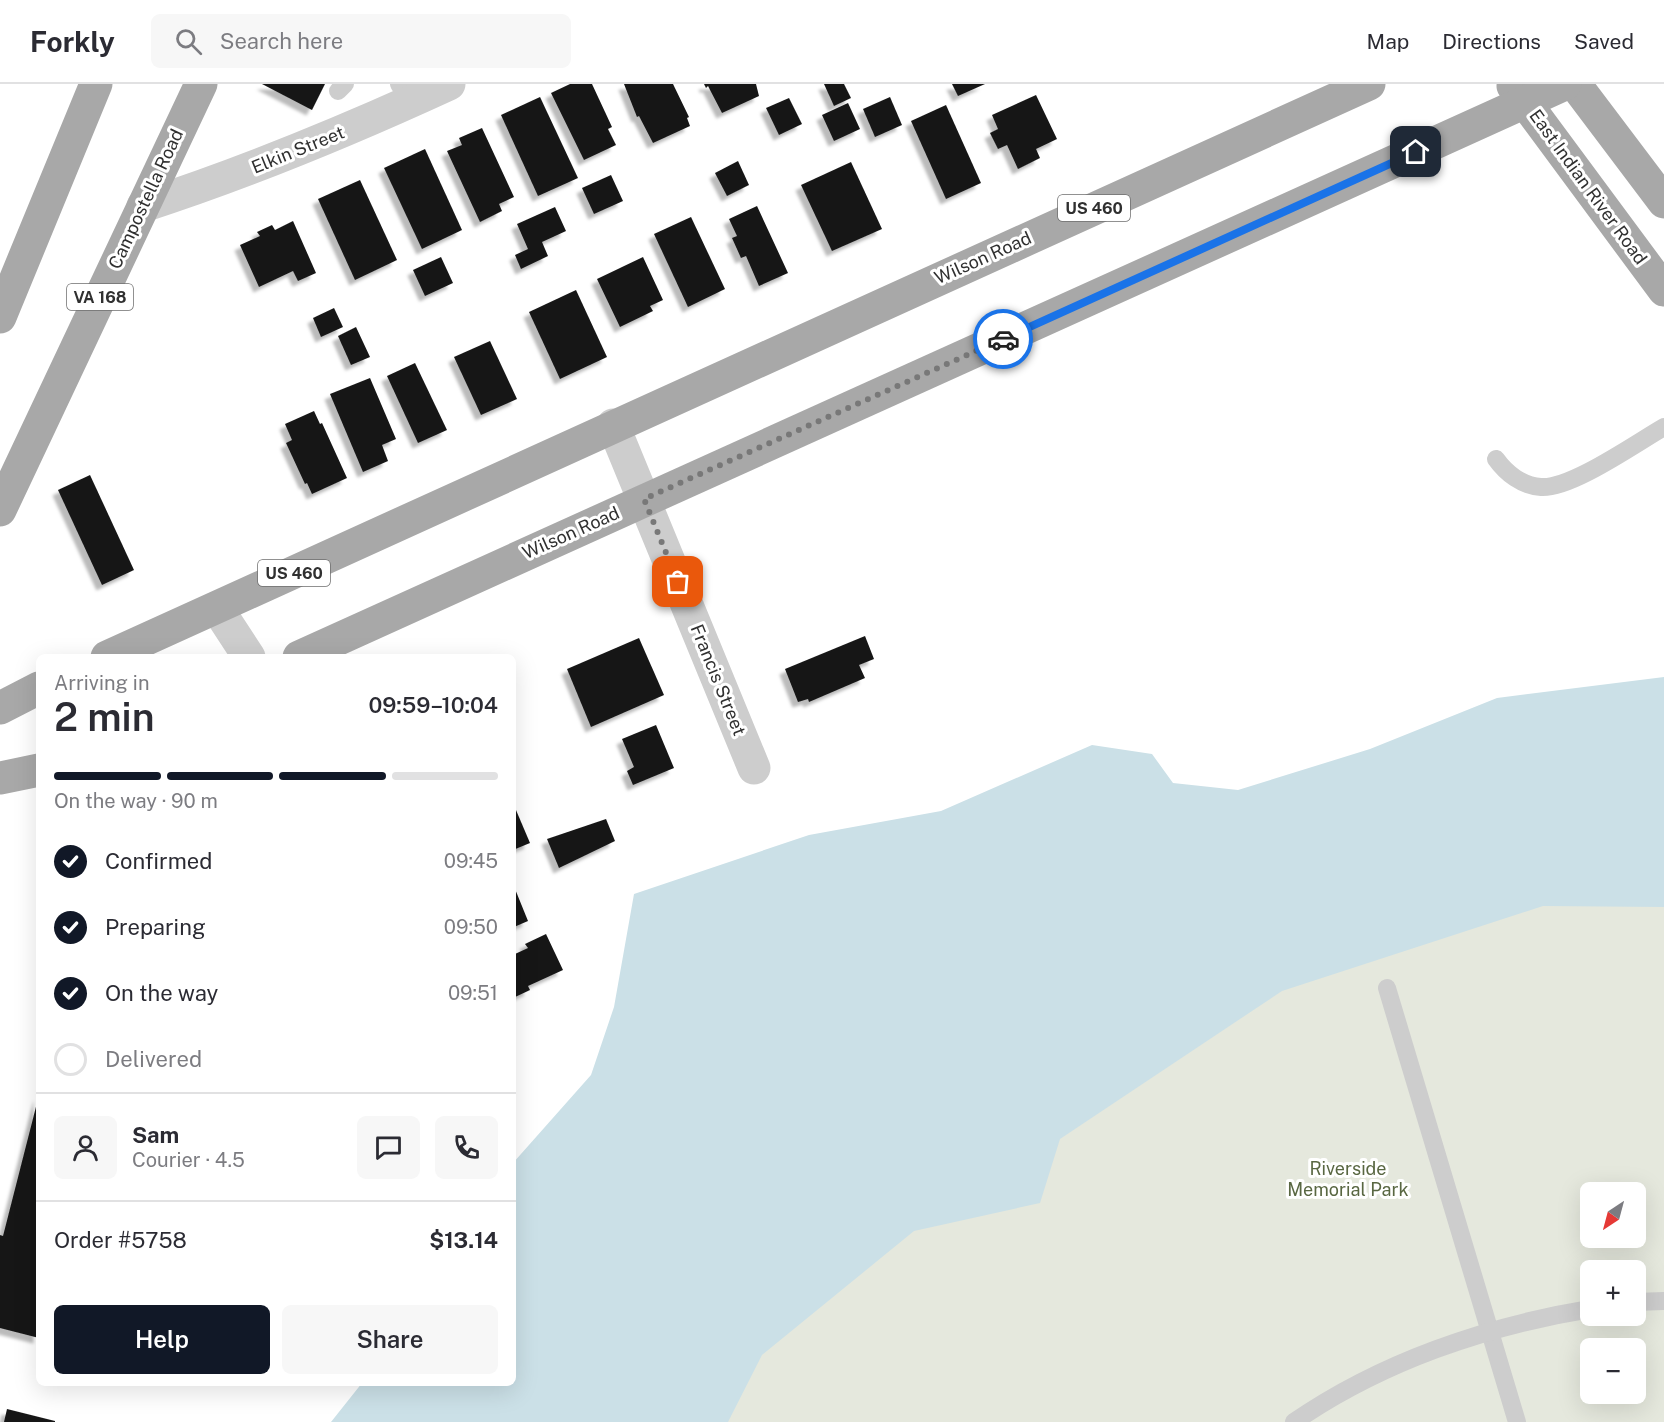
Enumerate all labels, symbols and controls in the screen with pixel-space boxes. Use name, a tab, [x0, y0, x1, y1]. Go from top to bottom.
search box	[151, 14, 571, 68]
text: Forkly	[30, 25, 115, 58]
icon: search	[172, 25, 205, 58]
text: Search here	[220, 28, 343, 54]
text: Map	[1367, 29, 1409, 54]
text: Directions	[1442, 29, 1541, 54]
text: Saved	[1574, 29, 1634, 54]
street label: East Indian River Road	[1525, 105, 1652, 268]
street label: Elkin Street	[248, 121, 347, 178]
street label: Campostella Road	[104, 125, 187, 272]
pin	[1390, 126, 1441, 177]
icon: home	[1399, 135, 1432, 168]
road number: US 460	[1058, 195, 1130, 221]
street label: Wilson Road	[931, 227, 1034, 288]
road number: VA 168	[67, 284, 133, 310]
courier	[973, 309, 1033, 369]
icon: car	[987, 323, 1020, 356]
street label: Wilson Road	[519, 502, 622, 563]
pin	[652, 556, 703, 607]
road number: US 460	[258, 560, 330, 586]
icon: bag	[661, 565, 694, 598]
street label: Francis Street	[687, 621, 750, 738]
text: Arriving in	[54, 671, 149, 695]
text: 09:59–10:04	[368, 692, 498, 718]
text: 2 min	[54, 694, 155, 740]
text: On the way · 90 m	[54, 789, 218, 813]
icon: check	[54, 845, 87, 878]
text: Confirmed	[105, 848, 212, 874]
text: 09:45	[444, 849, 498, 873]
icon: check	[54, 911, 87, 944]
text: Preparing	[105, 914, 206, 940]
text: 09:50	[444, 915, 498, 939]
icon: check	[54, 977, 87, 1010]
text: On the way	[105, 980, 218, 1006]
text: 09:51	[448, 981, 498, 1005]
text: Delivered	[105, 1046, 202, 1072]
button: person	[54, 1116, 117, 1179]
button: chat	[357, 1116, 420, 1179]
button: phone	[435, 1116, 498, 1179]
text: Sam	[132, 1122, 179, 1148]
text: Courier · 4.5	[132, 1148, 245, 1172]
park label: Riverside Memorial Park	[1287, 1158, 1409, 1200]
north arrow	[1580, 1182, 1646, 1248]
map controls	[1580, 1182, 1646, 1404]
text: Order #5758	[54, 1227, 187, 1253]
text: $13.14	[429, 1227, 498, 1253]
button: +	[1580, 1260, 1646, 1326]
button: Help	[54, 1305, 270, 1374]
button: Share	[282, 1305, 498, 1374]
button: −	[1580, 1338, 1646, 1404]

